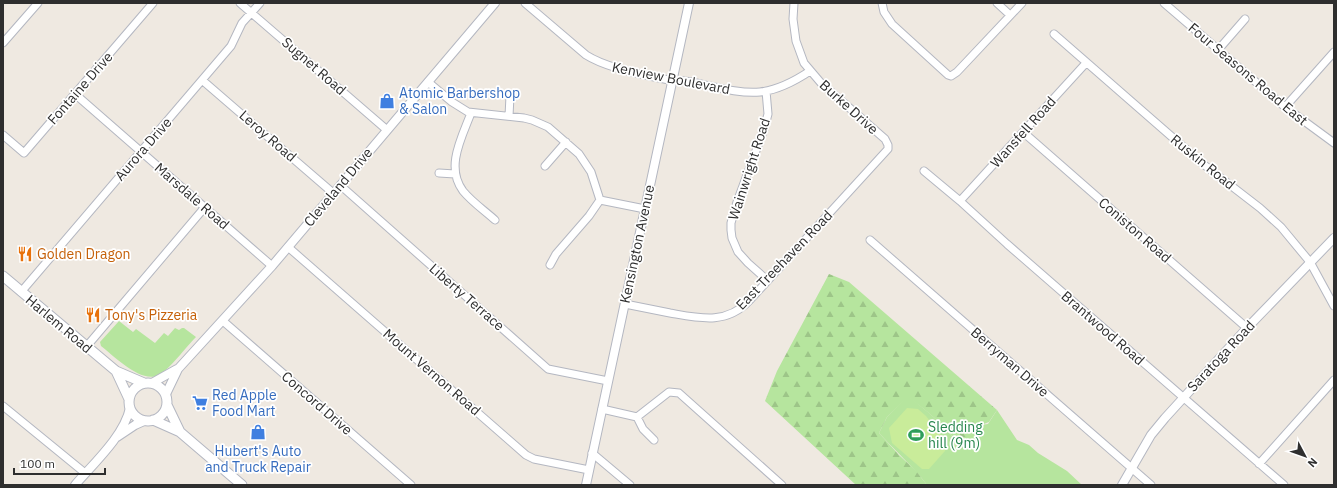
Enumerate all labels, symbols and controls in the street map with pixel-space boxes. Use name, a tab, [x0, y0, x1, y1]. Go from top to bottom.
street label: Four Seasons Road East	[1185, 19, 1311, 129]
street label: Sugnet Road	[278, 33, 350, 99]
street label: Fontaine Drive	[43, 48, 117, 128]
street label: Kenview Boulevard	[610, 58, 732, 98]
street label: Burke Drive	[816, 76, 882, 138]
place label: Atomic Barbershop & Salon	[399, 84, 520, 118]
shop icon: Atomic Barbershop & Salon	[378, 92, 396, 110]
street label: Wansfell Road	[986, 93, 1060, 171]
street label: Leroy Road	[236, 106, 300, 166]
street label: Aurora Drive	[111, 113, 176, 184]
street label: Wainwright Road	[724, 116, 774, 222]
street label: Ruskin Road	[1167, 130, 1239, 194]
street label: Cleveland Drive	[300, 144, 376, 230]
street label: Marsdale Road	[151, 159, 233, 233]
street label: Kensington Avenue	[616, 183, 658, 305]
street label: Coniston Road	[1095, 193, 1175, 267]
street label: East Treehaven Road	[732, 206, 836, 314]
restaurant icon: Golden Dragon	[16, 245, 34, 263]
place label: Golden Dragon	[37, 245, 131, 263]
street label: Liberty Terrace	[426, 259, 509, 335]
street label: Brantwood Road	[1058, 287, 1148, 369]
street label: Harlem Road	[22, 291, 96, 357]
restaurant icon: Tony's Pizzeria	[84, 306, 102, 324]
place label: Tony's Pizzeria	[105, 306, 198, 324]
street label: Saratoga Road	[1183, 317, 1259, 395]
street label: Berryman Drive	[967, 323, 1053, 401]
street label: Mount Vernon Road	[379, 325, 485, 419]
street label: Concord Drive	[278, 367, 356, 439]
place label: Red Apple Food Mart	[212, 386, 277, 420]
supermarket icon: Red Apple Food Mart	[191, 394, 209, 412]
place label: Sledding hill (9m)	[928, 418, 983, 452]
shop icon: Hubert's Auto and Truck Repair	[249, 423, 267, 441]
sports icon: Sledding hill (9m)	[907, 426, 925, 444]
north arrow	[1285, 436, 1325, 476]
place label: Hubert's Auto and Truck Repair	[205, 442, 311, 476]
scale bar	[14, 450, 105, 476]
text: N	[1305, 455, 1320, 470]
text: 100 m	[20, 456, 55, 471]

